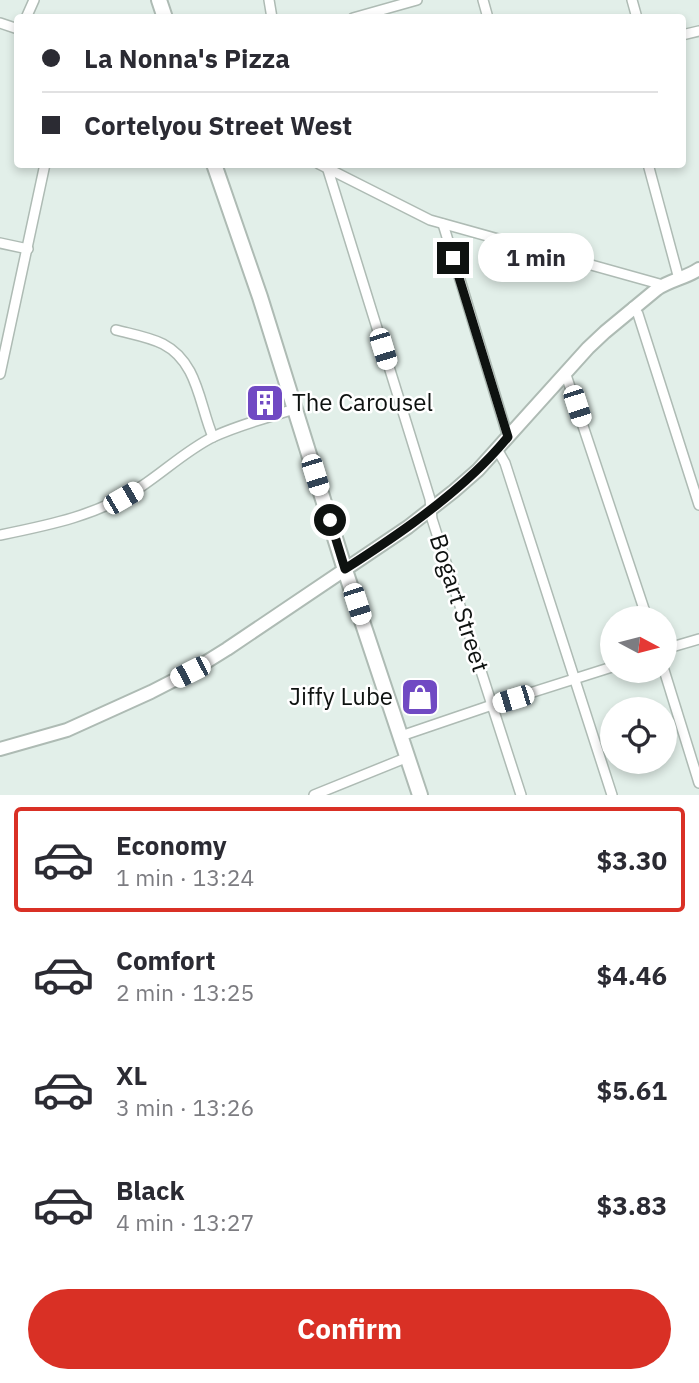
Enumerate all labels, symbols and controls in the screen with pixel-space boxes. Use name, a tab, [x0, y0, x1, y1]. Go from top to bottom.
text: La Nonna's Pizza	[84, 41, 290, 75]
text: Cortelyou Street West	[84, 108, 352, 142]
callout: 1 min	[477, 233, 593, 282]
route end	[437, 242, 469, 274]
text: 1 min	[506, 242, 566, 272]
car	[367, 326, 400, 372]
building icon: The Carousel	[244, 382, 286, 424]
car	[561, 383, 594, 429]
place label: The Carousel	[292, 386, 433, 418]
car	[299, 452, 332, 498]
car	[100, 478, 147, 518]
route start	[314, 504, 346, 536]
street label: Bogart Street	[423, 530, 497, 676]
car	[341, 581, 374, 627]
north arrow	[600, 606, 677, 682]
map controls	[600, 606, 677, 774]
car	[167, 653, 214, 691]
shop icon: Jiffy Lube	[399, 676, 441, 718]
place label: Jiffy Lube	[289, 680, 393, 712]
car	[490, 683, 537, 715]
button: locate	[600, 697, 677, 774]
icon: car	[32, 828, 95, 891]
text: Economy	[116, 828, 227, 862]
text: $3.30	[597, 843, 667, 877]
text: 1 min · 13:24	[116, 862, 254, 892]
icon: car	[32, 943, 95, 1006]
text: Comfort	[116, 943, 215, 977]
text: $4.46	[597, 958, 667, 992]
text: 2 min · 13:25	[116, 977, 254, 1007]
icon: car	[32, 1058, 95, 1121]
text: XL	[116, 1058, 147, 1092]
text: $5.61	[597, 1073, 667, 1107]
text: 3 min · 13:26	[116, 1092, 254, 1122]
icon: car	[32, 1173, 95, 1236]
text: Black	[116, 1173, 184, 1207]
text: $3.83	[597, 1188, 667, 1222]
text: 4 min · 13:27	[116, 1207, 254, 1237]
button: Confirm	[28, 1289, 671, 1369]

